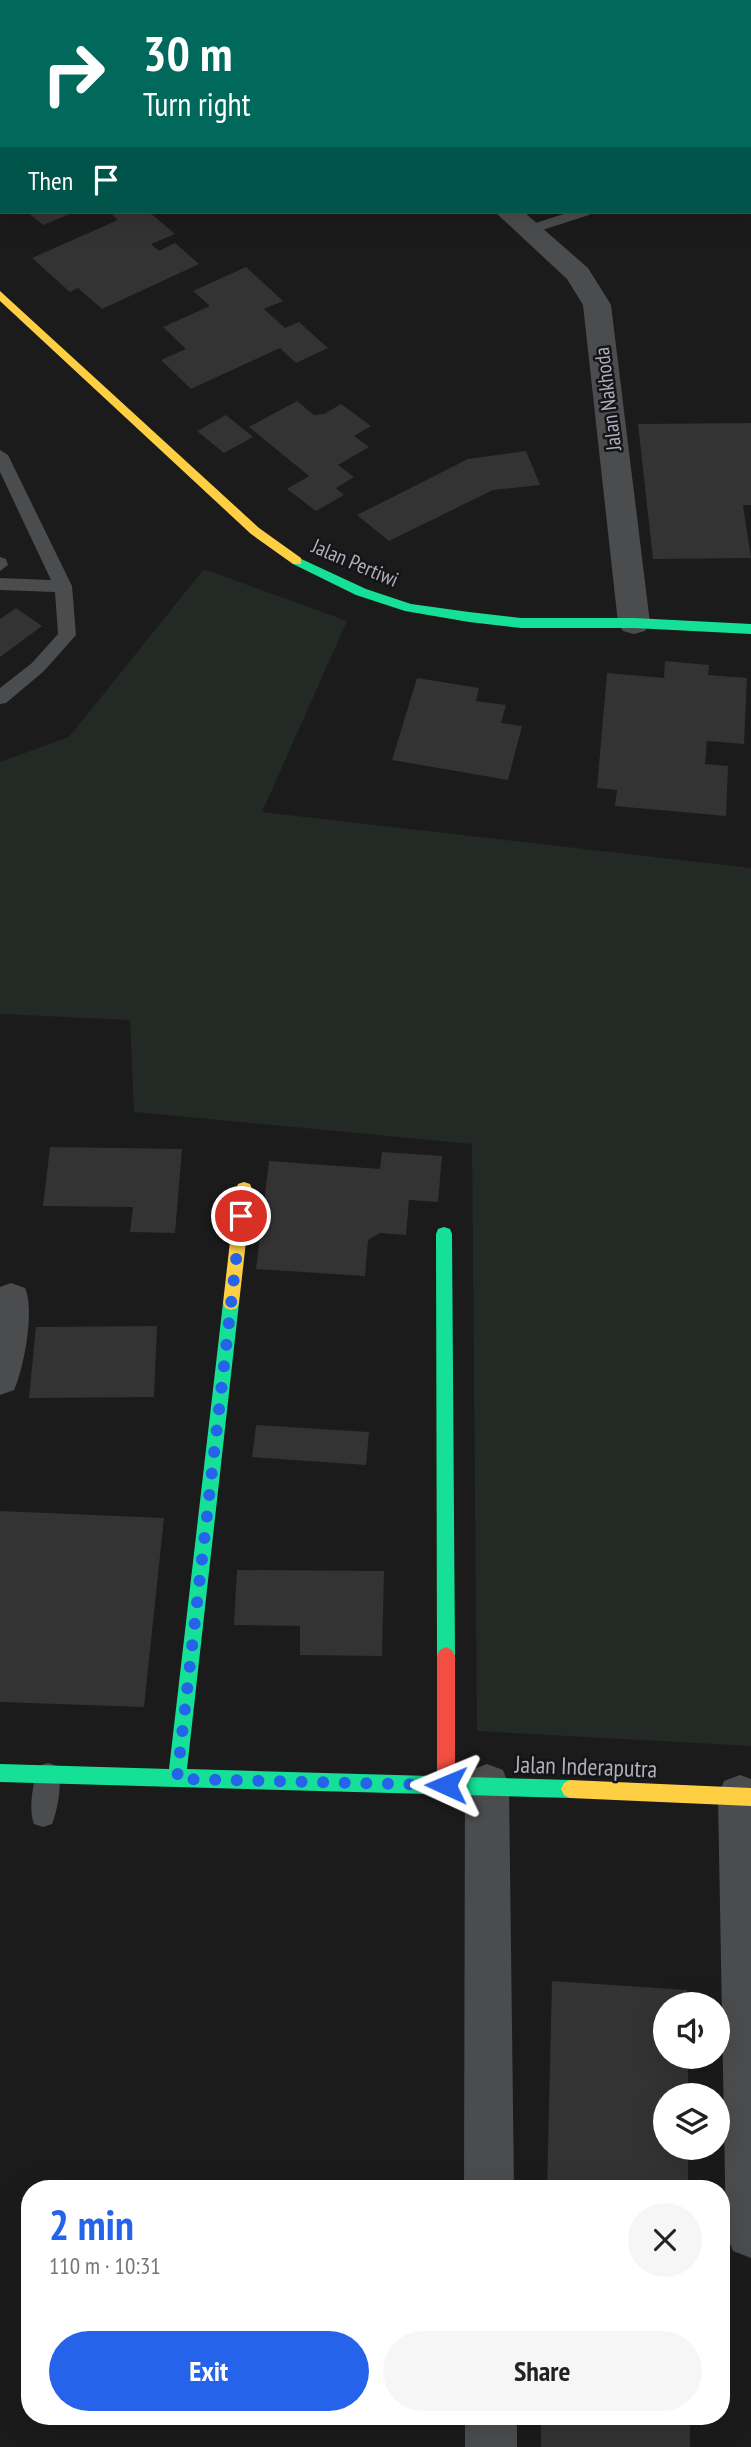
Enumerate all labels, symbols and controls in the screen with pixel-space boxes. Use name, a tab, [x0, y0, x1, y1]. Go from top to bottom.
text: 30 m	[143, 21, 232, 85]
icon: right	[28, 28, 119, 119]
text: Turn right	[143, 83, 251, 125]
icon: arrive	[87, 161, 125, 199]
text: Then	[28, 164, 73, 197]
street label: Jalan Nakhoda	[588, 346, 627, 453]
street label: Jalan Pertiwi	[307, 532, 403, 593]
pin	[211, 1186, 271, 1246]
icon: arrive	[222, 1197, 260, 1235]
position arrow	[409, 1748, 483, 1822]
street label: Jalan Inderaputra	[513, 1748, 658, 1784]
map controls	[653, 1992, 730, 2160]
button: sound	[653, 1992, 730, 2069]
button: layers	[653, 2083, 730, 2160]
text: 2 min	[49, 2197, 134, 2252]
button: close	[628, 2203, 702, 2277]
text: 110 m · 10:31	[49, 2251, 161, 2280]
button: Exit	[49, 2331, 369, 2411]
button: Share	[383, 2331, 702, 2411]

